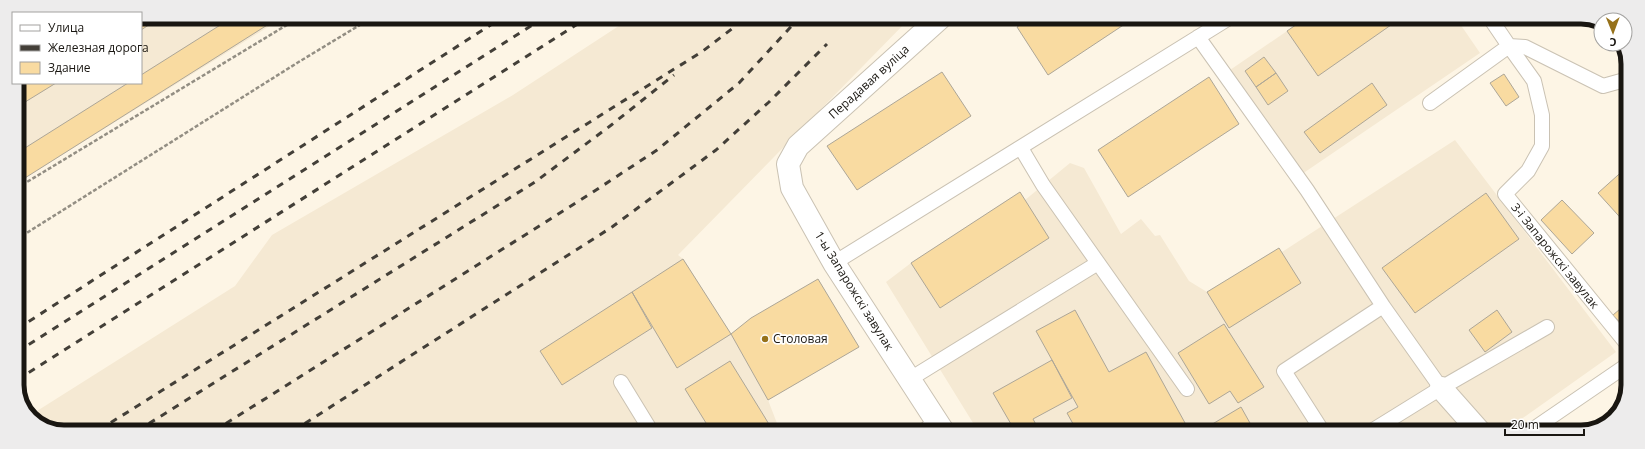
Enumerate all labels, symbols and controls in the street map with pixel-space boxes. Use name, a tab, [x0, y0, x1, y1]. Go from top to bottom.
legend	[12, 12, 142, 84]
north arrow	[1593, 12, 1633, 52]
text: Улица	[48, 19, 84, 36]
text: С	[1610, 35, 1617, 50]
text: Железная дорога	[48, 39, 149, 56]
street label: Перадавая вуліца	[825, 41, 913, 123]
text: Здание	[48, 59, 91, 76]
street label: 3-і Запарожскі завулак	[1507, 199, 1604, 313]
street label: 1-ы Запарожскі завулак	[811, 228, 898, 354]
place label: Столовая	[773, 330, 828, 347]
marker: Столовая	[760, 334, 770, 344]
scale bar	[1505, 411, 1584, 437]
text: 20 m	[1511, 416, 1539, 433]

